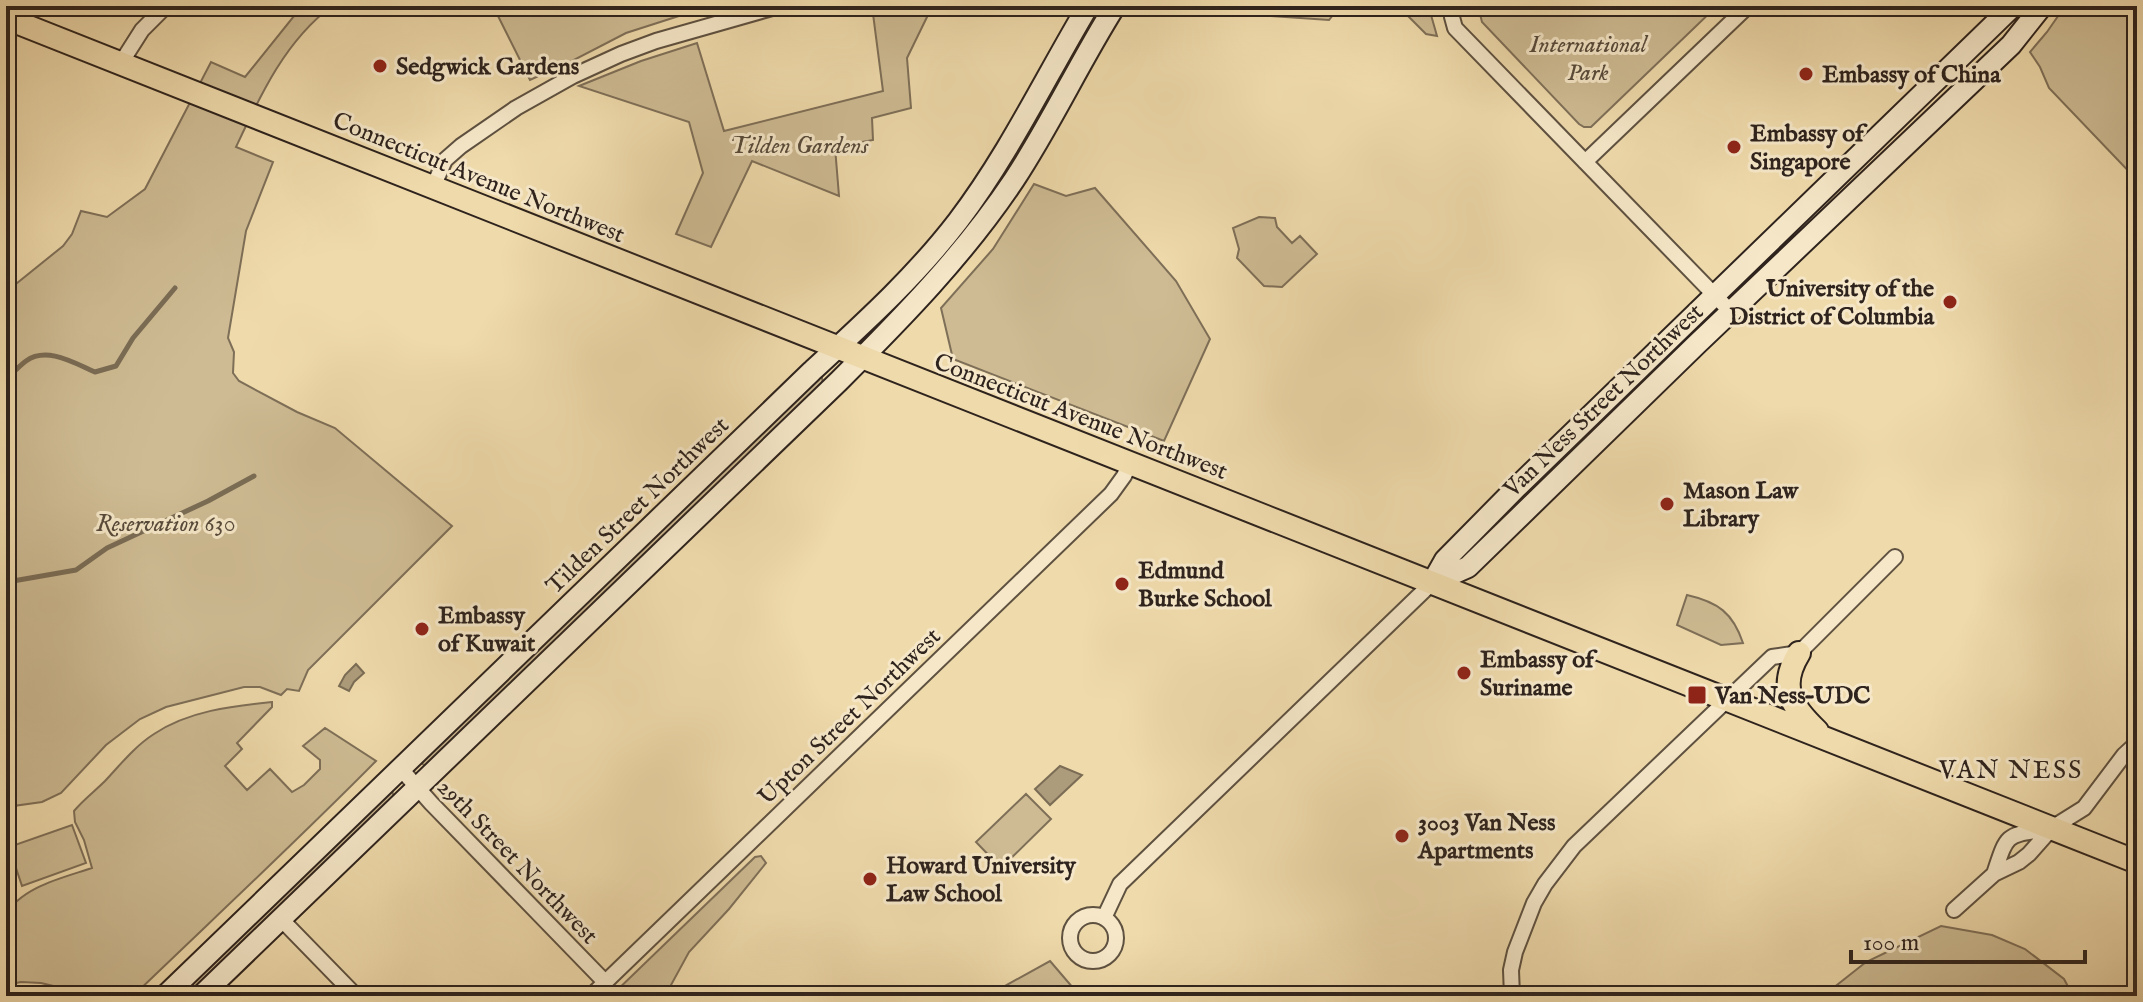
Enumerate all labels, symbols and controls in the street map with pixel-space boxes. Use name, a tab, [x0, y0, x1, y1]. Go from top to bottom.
park label: International Park	[1528, 30, 1649, 89]
place label: Sedgwick Gardens	[396, 52, 580, 83]
marker: Sedgwick Gardens	[371, 57, 389, 75]
place label: Embassy of China	[1822, 60, 2001, 91]
marker: Embassy of China	[1797, 65, 1815, 83]
street label: Connecticut Avenue Northwest	[328, 106, 629, 251]
place label: Embassy of Singapore	[1750, 119, 1868, 178]
park label: Tilden Gardens	[730, 131, 869, 162]
marker: Embassy of Singapore	[1725, 138, 1743, 156]
place label: University of the District of Columbia	[1729, 274, 1935, 333]
marker: University of the District of Columbia	[1941, 293, 1959, 311]
street label: Van Ness Street Northwest	[1497, 297, 1711, 505]
street label: Connecticut Avenue Northwest	[929, 347, 1232, 488]
street label: Tilden Street Northwest	[540, 411, 736, 602]
place label: Mason Law Library	[1683, 476, 1799, 535]
marker: Mason Law Library	[1658, 495, 1676, 513]
park label: Reservation 630	[96, 509, 236, 540]
place label: Edmund Burke School	[1138, 556, 1272, 615]
marker: Edmund Burke School	[1113, 575, 1131, 593]
place label: Embassy of Kuwait	[438, 601, 536, 660]
marker: Embassy of Kuwait	[413, 620, 431, 638]
street label: Upton Street Northwest	[752, 622, 948, 812]
place label: Embassy of Suriname	[1480, 645, 1598, 704]
marker: Embassy of Suriname	[1455, 664, 1473, 682]
place label: Van Ness–UDC	[1714, 681, 1870, 712]
marker: Van Ness–UDC	[1686, 684, 1708, 706]
district label: VAN NESS	[1938, 754, 2083, 787]
street label: 29th Street Northwest	[430, 773, 604, 951]
place label: 3003 Van Ness Apartments	[1417, 808, 1556, 867]
marker: 3003 Van Ness Apartments	[1393, 827, 1411, 845]
place label: Howard University Law School	[886, 851, 1077, 910]
marker: Howard University Law School	[861, 870, 879, 888]
scale bar	[1851, 914, 2085, 964]
text: 100 m	[1863, 928, 1919, 959]

